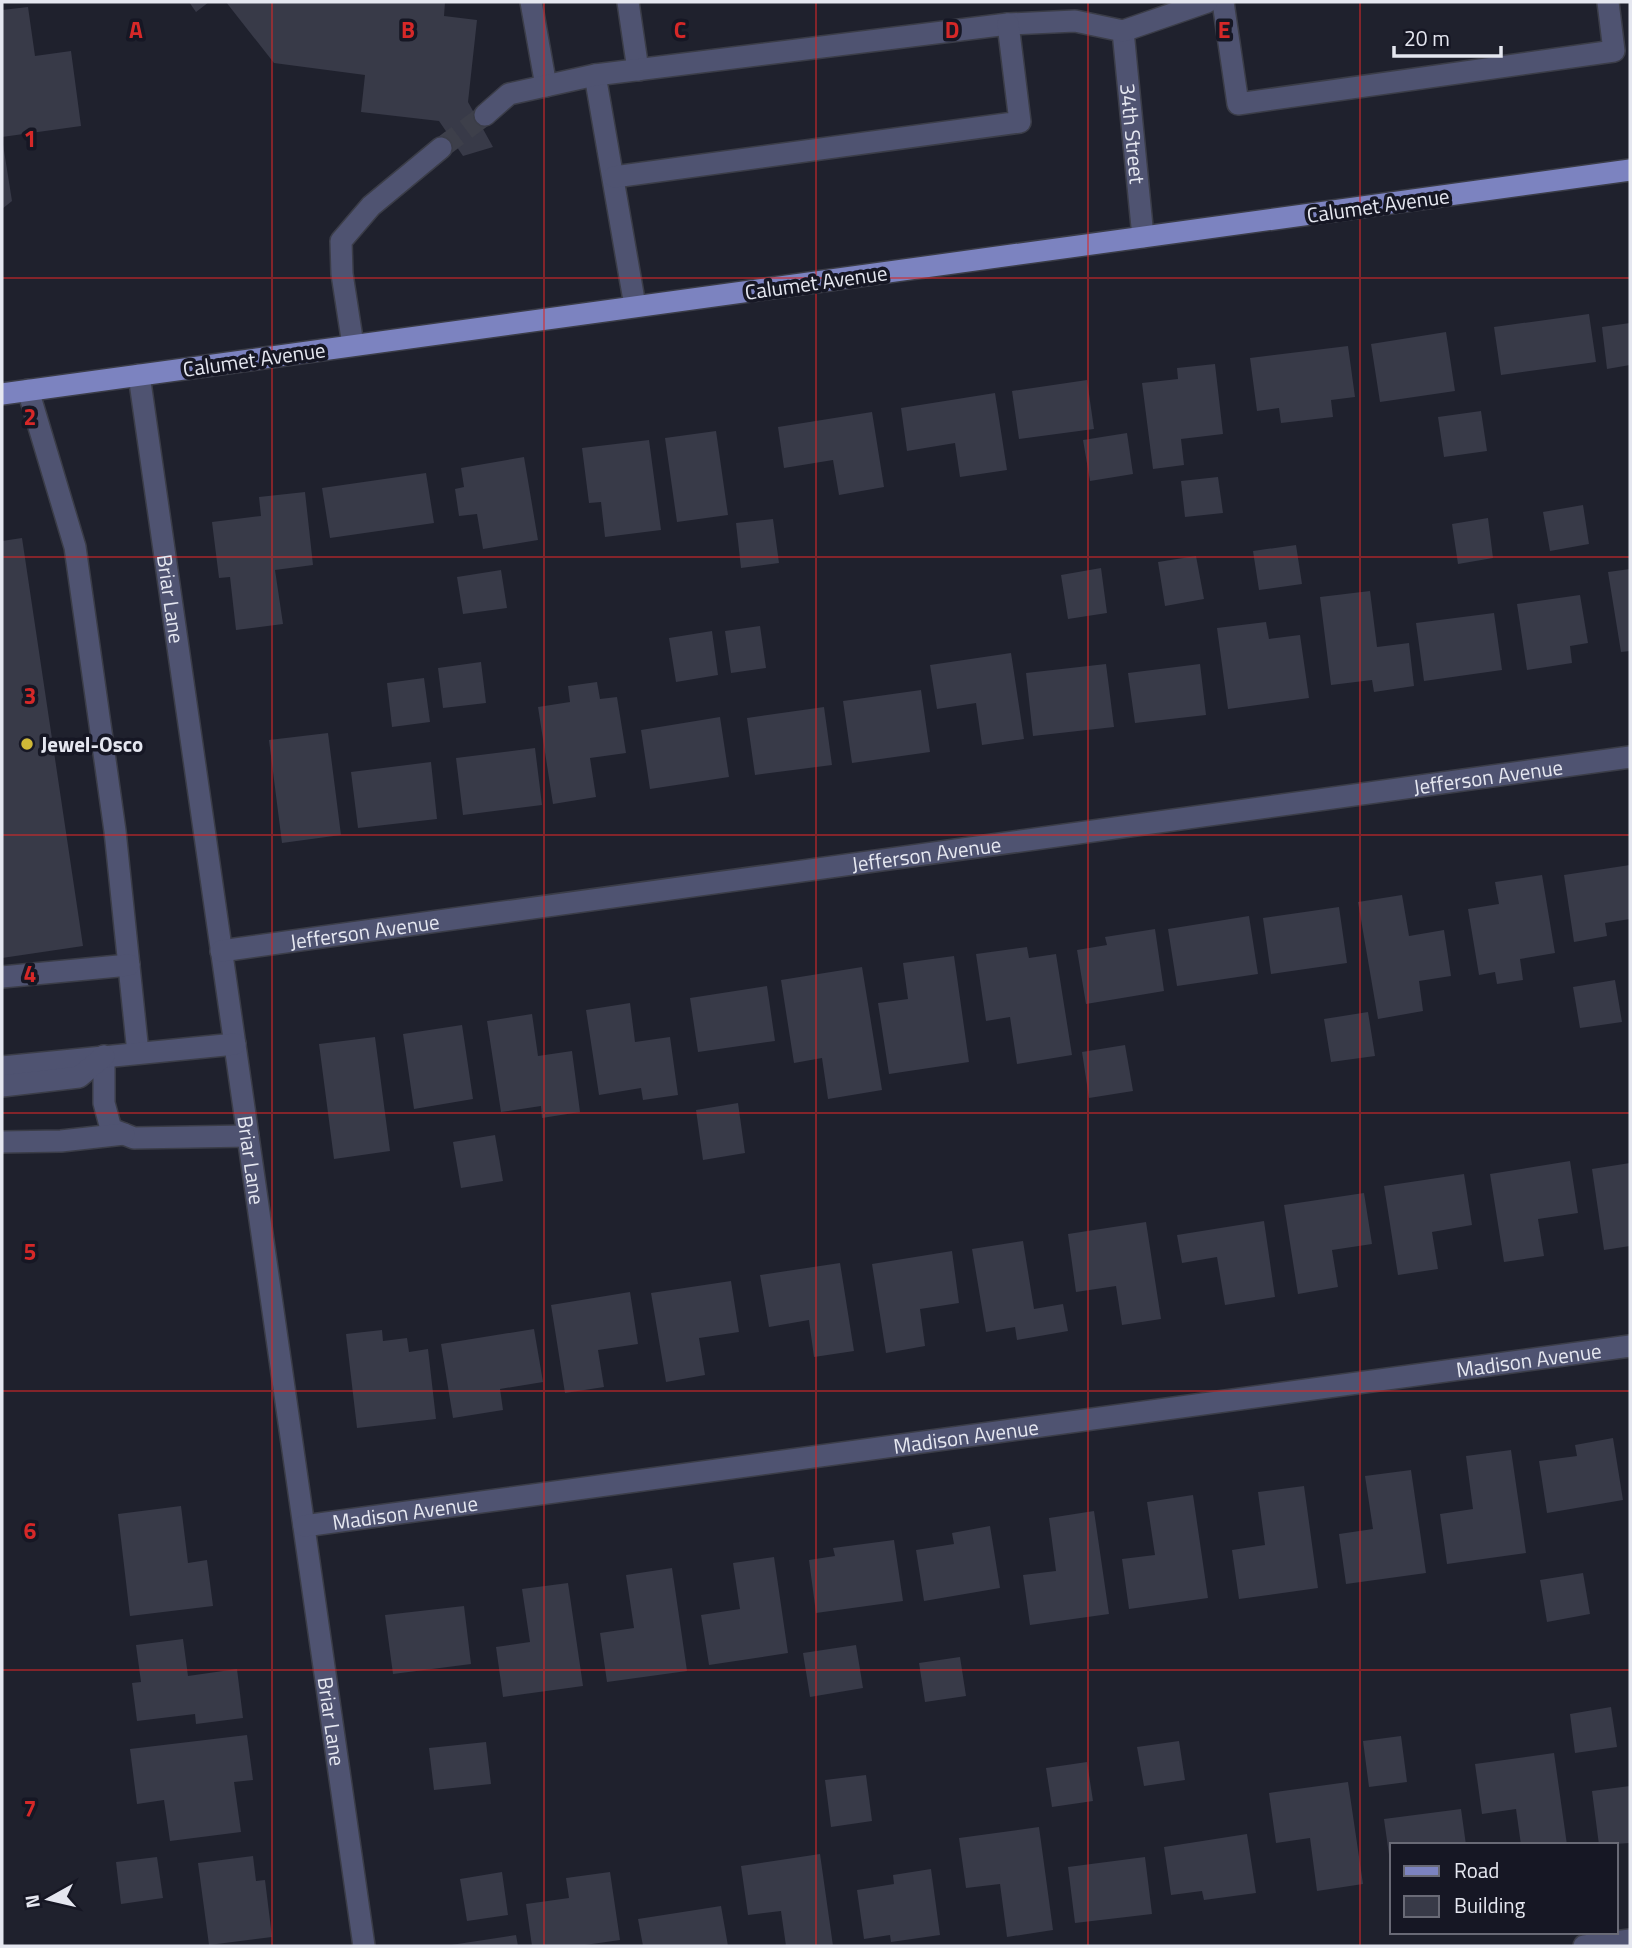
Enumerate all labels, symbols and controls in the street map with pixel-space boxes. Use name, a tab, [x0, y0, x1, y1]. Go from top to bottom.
text: A	[129, 12, 143, 47]
text: B	[401, 12, 415, 47]
text: C	[674, 12, 686, 47]
text: D	[945, 12, 959, 47]
text: E	[1218, 12, 1230, 47]
scale bar	[1394, 14, 1501, 58]
text: 20 m	[1404, 22, 1450, 54]
street label: 34th Street	[1112, 82, 1154, 186]
text: 1	[24, 121, 36, 156]
street label: Calumet Avenue	[1305, 179, 1451, 231]
street label: Calumet Avenue	[743, 256, 889, 308]
street label: Calumet Avenue	[181, 333, 327, 385]
text: 2	[24, 399, 36, 434]
street label: Briar Lane	[149, 552, 193, 645]
text: 3	[24, 678, 36, 713]
place label: Jewel-Osco	[41, 728, 143, 760]
marker: Jewel-Osco	[19, 736, 35, 752]
street label: Jefferson Avenue	[1411, 750, 1565, 803]
street label: Jefferson Avenue	[850, 828, 1003, 880]
street label: Jefferson Avenue	[288, 905, 441, 957]
text: 4	[24, 956, 36, 991]
street label: Briar Lane	[229, 1113, 274, 1207]
text: 5	[24, 1234, 36, 1269]
street label: Madison Avenue	[1454, 1334, 1603, 1385]
street label: Madison Avenue	[891, 1410, 1041, 1462]
street label: Madison Avenue	[330, 1487, 480, 1538]
text: 6	[24, 1513, 37, 1548]
street label: Briar Lane	[310, 1675, 354, 1768]
text: 7	[24, 1791, 36, 1826]
legend	[1390, 1843, 1618, 1934]
text: Road	[1454, 1854, 1499, 1886]
north arrow	[14, 1864, 84, 1934]
text: Building	[1454, 1889, 1526, 1921]
text: N	[16, 1893, 47, 1910]

